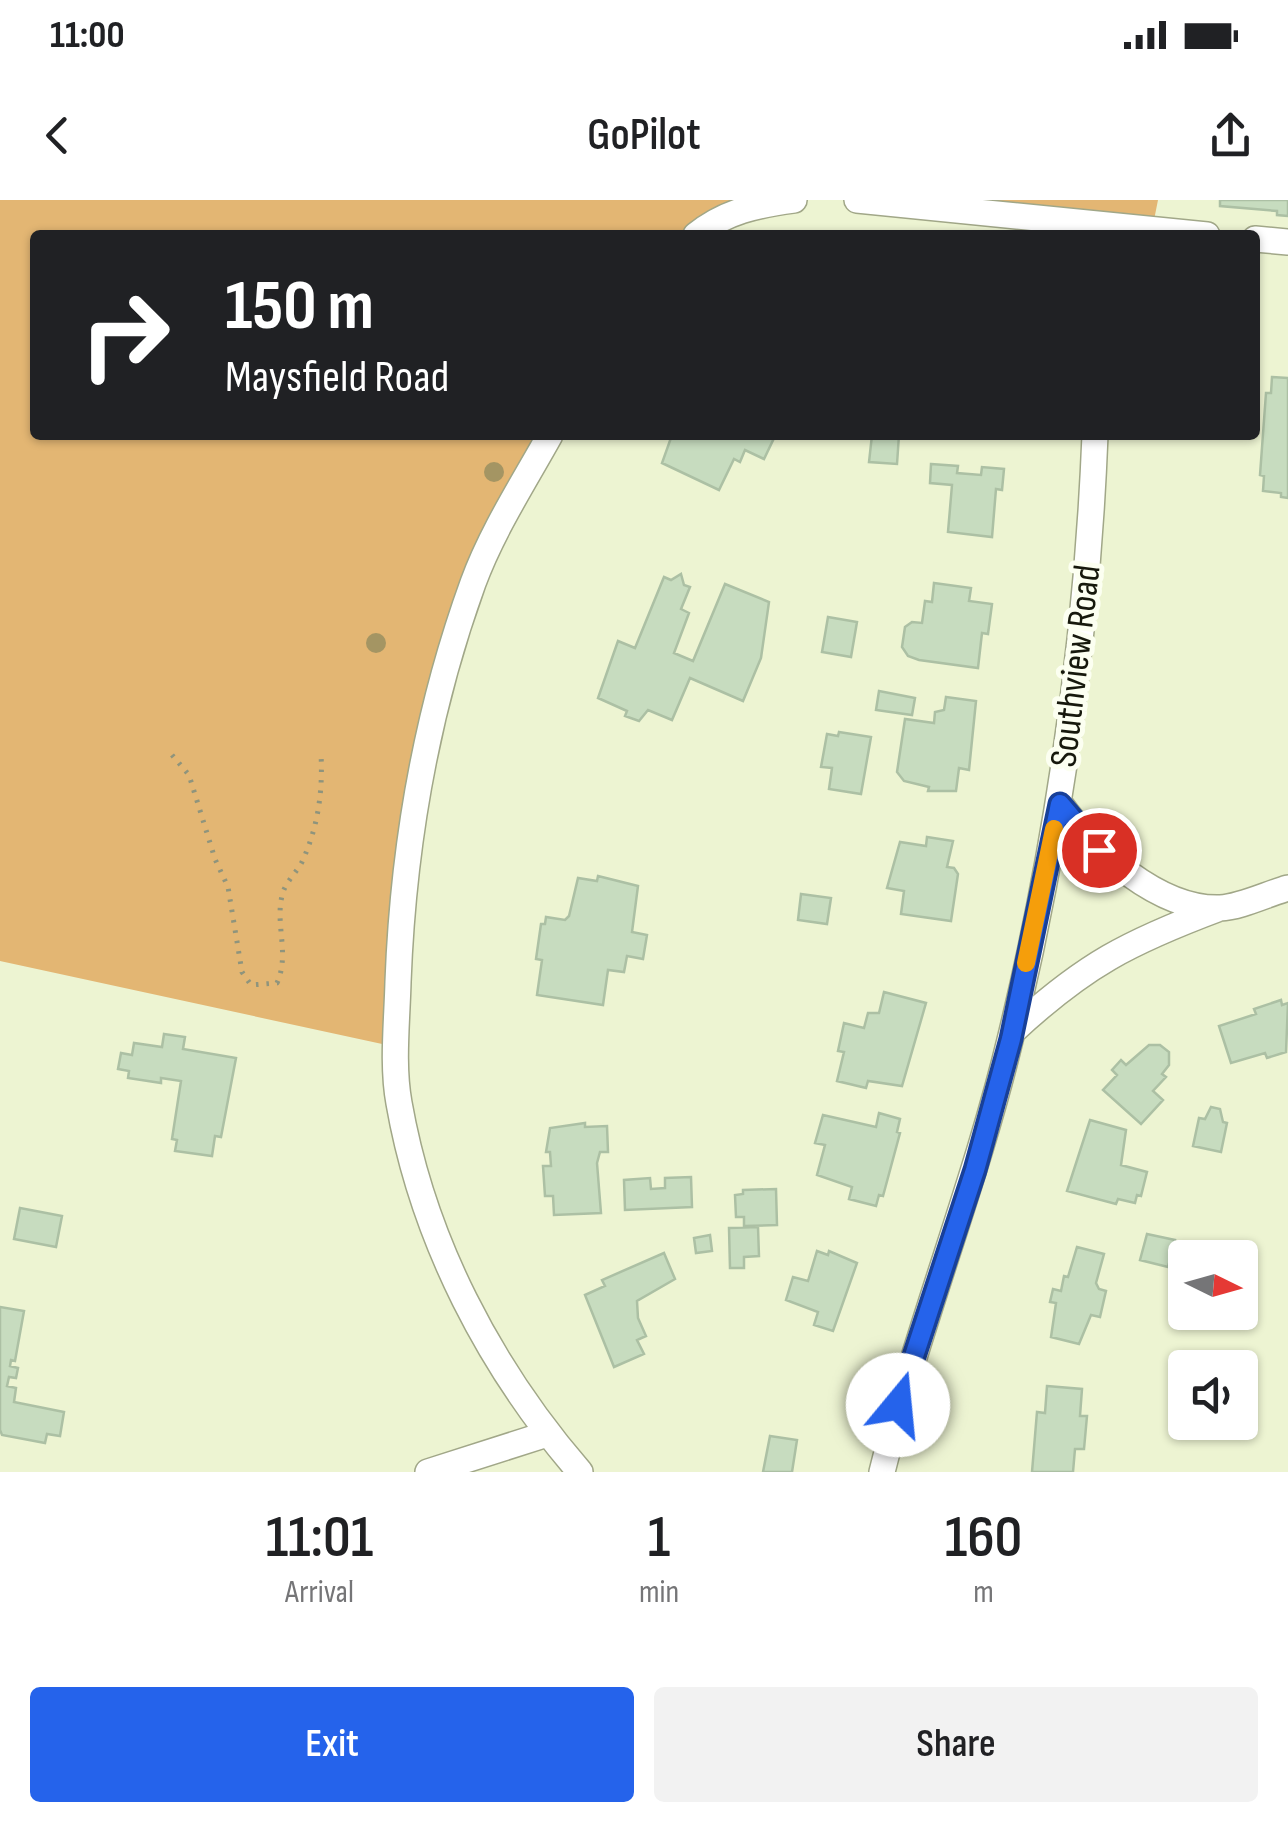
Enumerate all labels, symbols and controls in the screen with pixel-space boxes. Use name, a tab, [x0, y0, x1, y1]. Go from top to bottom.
text: 11:00	[50, 13, 124, 58]
icon: back	[30, 108, 85, 163]
text: GoPilot	[587, 108, 701, 163]
icon: share	[1203, 108, 1258, 163]
text: 150 m	[225, 265, 374, 349]
icon: right	[60, 270, 190, 400]
text: Maysfield Road	[225, 350, 449, 405]
street label: Southview Road	[1041, 562, 1111, 770]
pin	[1057, 808, 1142, 893]
icon: arrive	[1072, 823, 1127, 878]
north arrow	[1168, 1240, 1258, 1330]
map controls	[1168, 1240, 1258, 1440]
button: sound	[1168, 1350, 1258, 1440]
position arrow	[846, 1353, 950, 1457]
text: 11:01	[266, 1502, 373, 1574]
text: 1	[648, 1502, 670, 1574]
text: 160	[945, 1502, 1022, 1574]
text: Arrival	[285, 1573, 354, 1612]
text: min	[639, 1573, 679, 1612]
text: m	[973, 1573, 994, 1612]
button: Exit	[30, 1687, 634, 1802]
button: Share	[654, 1687, 1258, 1802]

